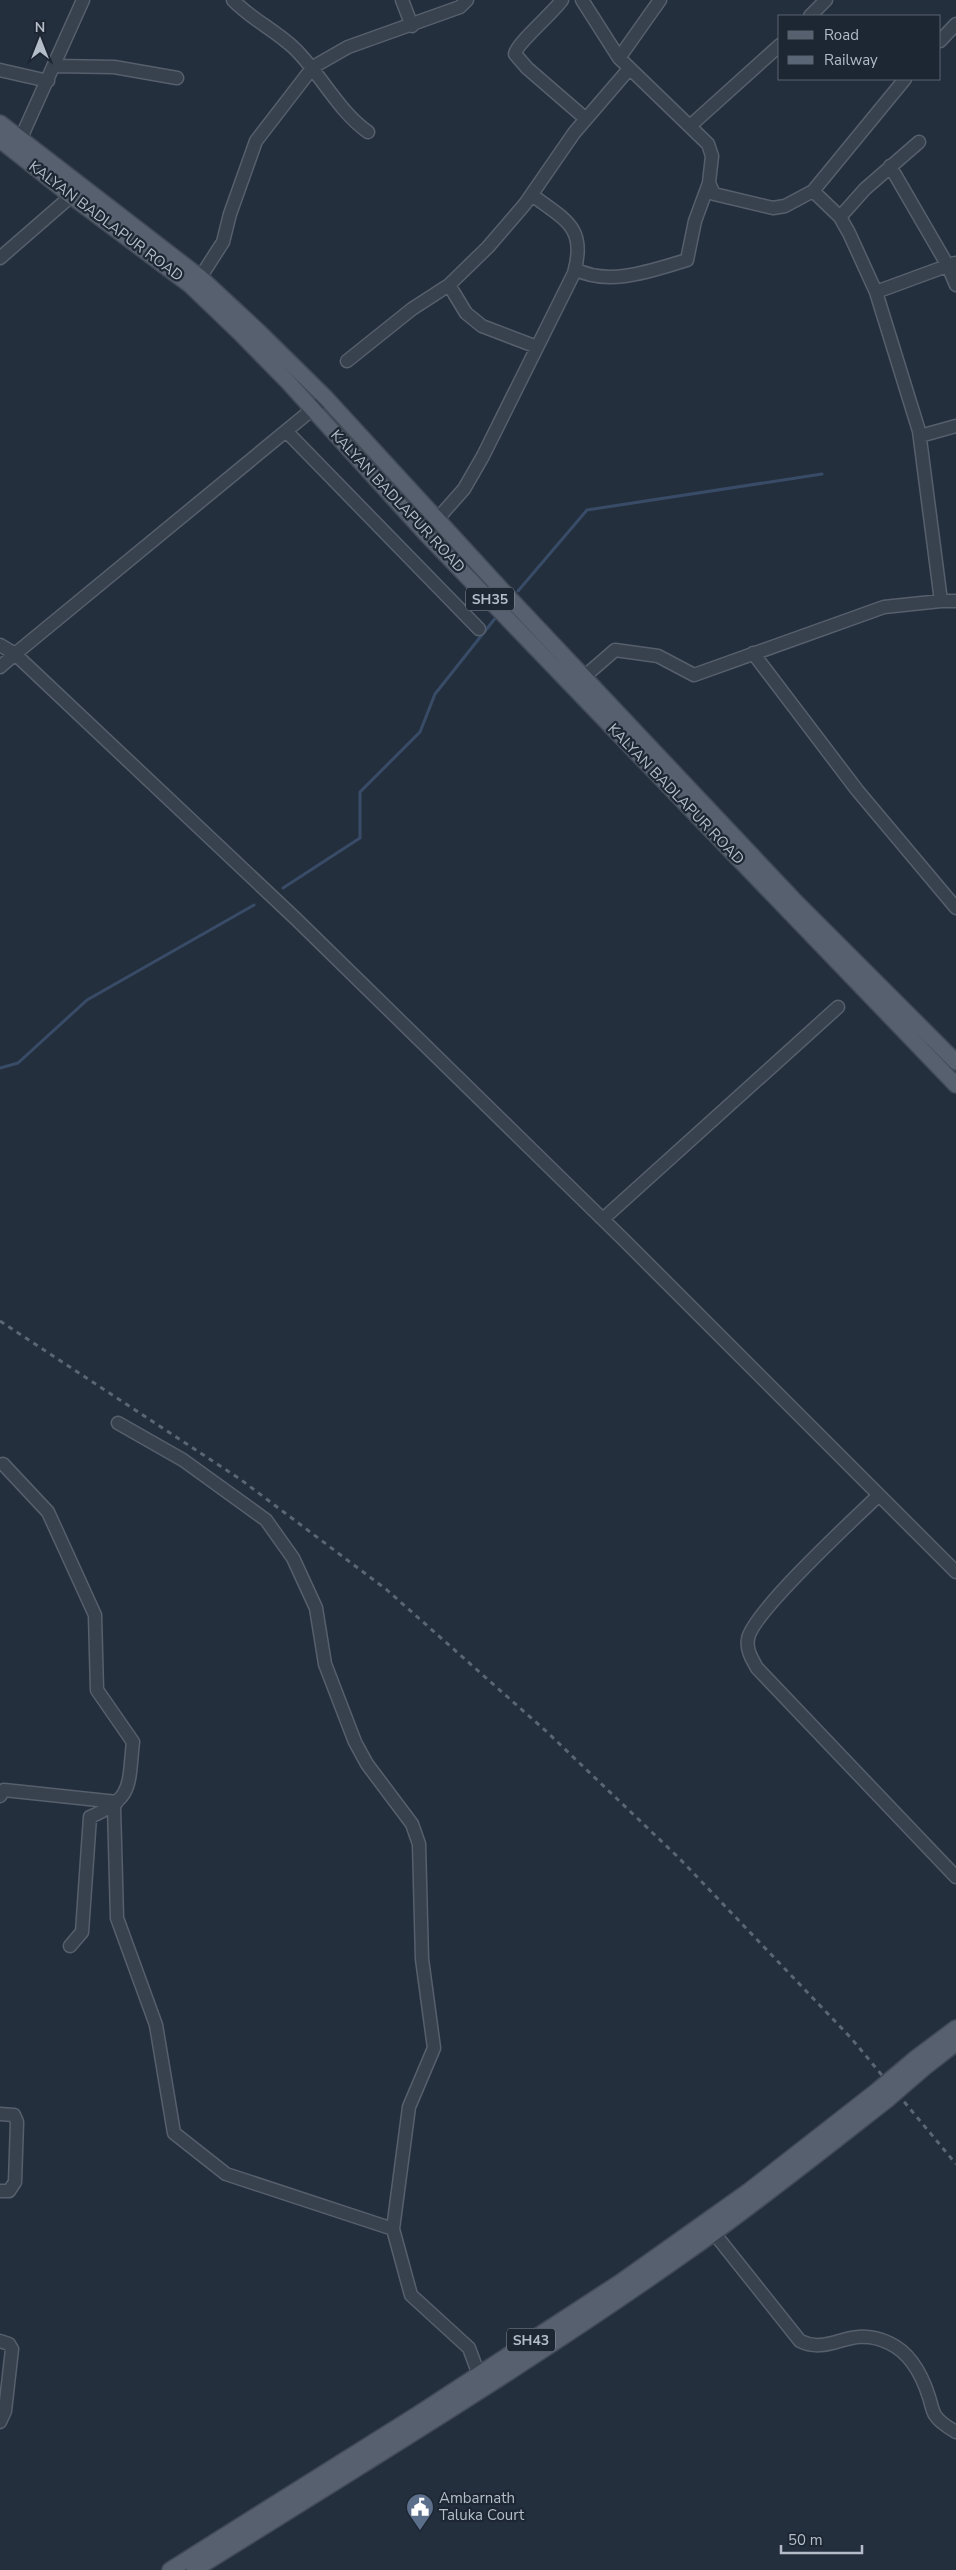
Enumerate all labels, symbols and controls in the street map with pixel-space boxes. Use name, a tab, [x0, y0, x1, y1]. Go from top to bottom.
north arrow	[15, 15, 65, 65]
legend	[778, 15, 941, 80]
text: N	[35, 18, 45, 37]
text: Road	[824, 25, 859, 45]
text: Railway	[824, 50, 878, 70]
street label: KALYAN BADLAPUR ROAD	[25, 156, 187, 286]
street label: KALYAN BADLAPUR ROAD	[326, 425, 470, 577]
road number: SH35	[466, 588, 514, 610]
street label: KALYAN BADLAPUR ROAD	[603, 719, 749, 869]
road number: SH43	[507, 2328, 555, 2352]
place label: Ambarnath Taluka Court	[439, 2488, 525, 2525]
public building icon: Ambarnath Taluka Court	[405, 2492, 435, 2531]
scale bar	[781, 2522, 862, 2554]
text: 50 m	[788, 2530, 823, 2550]

